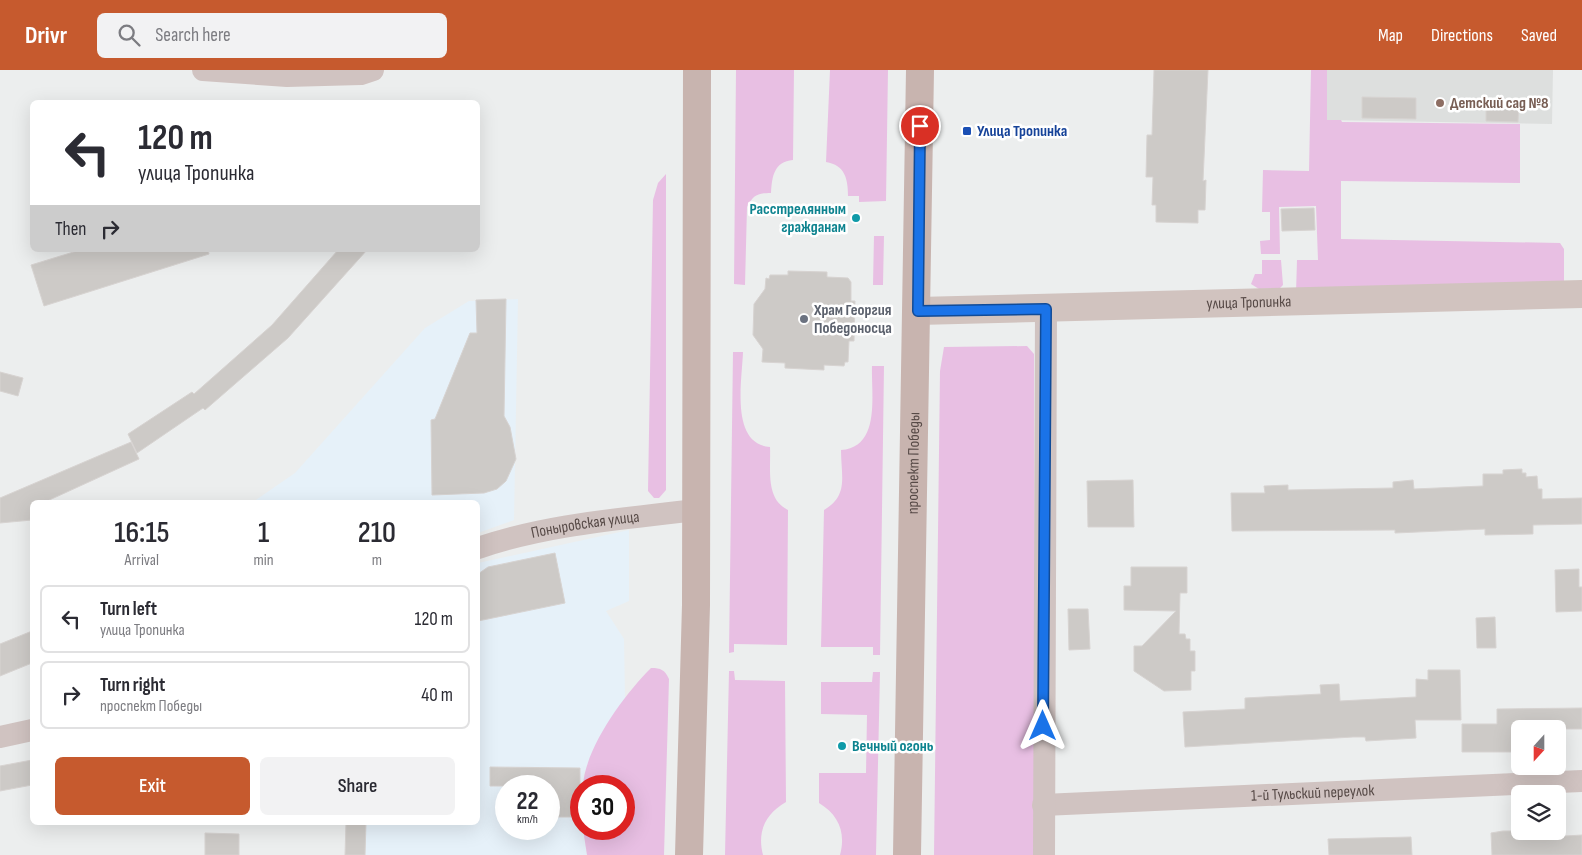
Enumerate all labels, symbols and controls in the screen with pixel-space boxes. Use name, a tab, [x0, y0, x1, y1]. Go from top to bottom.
search box	[97, 13, 447, 58]
text: Drivr	[25, 21, 67, 50]
icon: search	[115, 21, 143, 49]
text: Search here	[155, 24, 231, 47]
text: Map	[1378, 25, 1403, 46]
text: Directions	[1431, 25, 1493, 46]
text: Saved	[1521, 25, 1557, 46]
place label: Детский сад №8	[1450, 94, 1549, 113]
marker: Детский сад №8	[1434, 97, 1446, 109]
pin	[899, 105, 941, 147]
icon: arrive	[906, 112, 934, 140]
text: 120 m	[138, 117, 213, 160]
icon: left	[55, 120, 120, 185]
place label: Улица Тропинка	[977, 122, 1067, 141]
marker: Улица Тропинка	[961, 125, 973, 137]
text: улица Тропинка	[138, 160, 254, 187]
place label: Расстрелянным гражданам	[750, 200, 846, 237]
marker: Расстрелянным гражданам	[850, 212, 862, 224]
icon: right	[96, 215, 124, 243]
text: Then	[55, 218, 86, 241]
street label: улица Тропинка	[1206, 292, 1292, 313]
place label: Храм Георгия Победоносца	[813, 301, 892, 338]
marker: Храм Георгия Победоносца	[798, 313, 810, 325]
street label: проспект Победы	[903, 412, 924, 514]
street label: Поныровская улица	[529, 507, 640, 542]
text: 16:15	[114, 515, 169, 551]
text: 1	[258, 515, 269, 551]
text: 210	[358, 515, 396, 551]
text: Arrival	[125, 551, 159, 570]
text: min	[254, 551, 274, 570]
text: m	[372, 551, 382, 570]
text: Turn left	[100, 598, 157, 621]
icon: left	[57, 605, 85, 633]
text: 120 m	[415, 608, 453, 631]
text: улица Тропинка	[100, 621, 185, 640]
text: Turn right	[100, 674, 165, 697]
icon: right	[57, 681, 85, 709]
text: 40 m	[421, 684, 453, 707]
text: проспект Победы	[100, 697, 202, 716]
position arrow	[1016, 699, 1068, 751]
north arrow	[1511, 720, 1566, 775]
map controls	[1511, 720, 1566, 840]
place label: Вечный огонь	[852, 737, 934, 756]
marker: Вечный огонь	[836, 740, 848, 752]
button: Exit	[55, 757, 250, 815]
button: Share	[260, 757, 455, 815]
speed limit sign: 30	[570, 775, 635, 840]
street label: 1-й Тульский переулок	[1251, 781, 1376, 805]
button: layers	[1511, 785, 1566, 840]
text: 22	[517, 786, 538, 817]
text: km/h	[517, 812, 538, 827]

